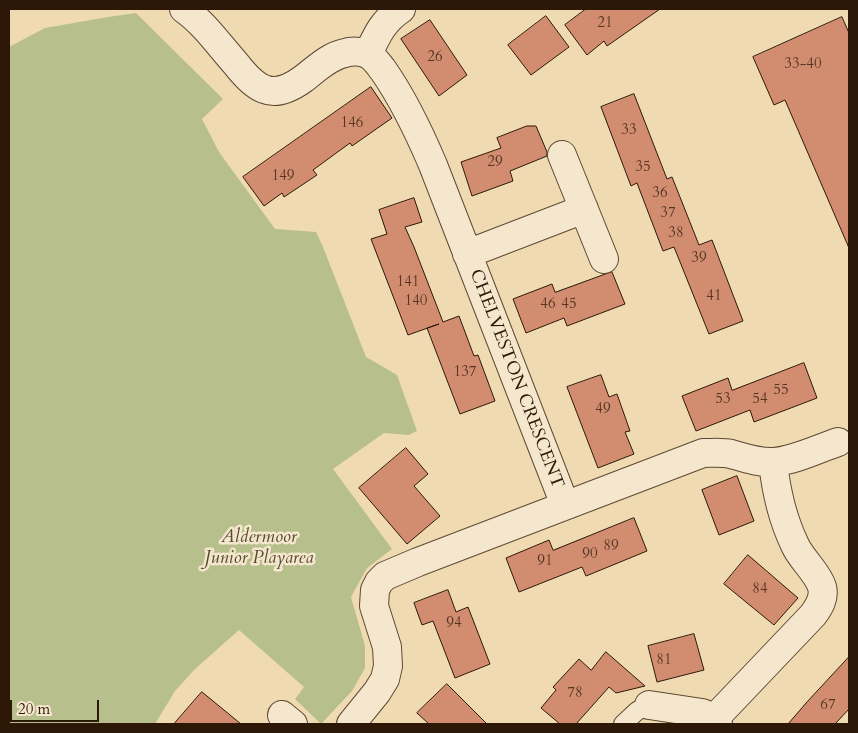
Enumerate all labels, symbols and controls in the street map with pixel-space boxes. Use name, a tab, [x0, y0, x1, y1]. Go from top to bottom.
house number: 21	[597, 15, 613, 33]
house number: 26	[427, 49, 443, 67]
house number: 33-40	[784, 56, 822, 74]
house number: 146	[340, 115, 364, 133]
house number: 33	[621, 122, 637, 140]
house number: 29	[487, 154, 503, 172]
house number: 35	[635, 159, 651, 177]
house number: 149	[271, 168, 295, 186]
house number: 36	[652, 185, 668, 203]
house number: 37	[660, 205, 676, 223]
house number: 38	[668, 225, 684, 243]
house number: 39	[691, 250, 707, 268]
street label: CHELVESTON CRESCENT	[464, 266, 568, 492]
house number: 141	[396, 274, 420, 292]
house number: 41	[706, 288, 722, 306]
house number: 140	[404, 293, 428, 311]
house number: 46	[540, 296, 556, 314]
house number: 45	[561, 296, 577, 314]
house number: 137	[453, 364, 477, 382]
house number: 55	[773, 382, 789, 400]
house number: 53	[715, 391, 731, 409]
house number: 54	[752, 391, 768, 409]
house number: 49	[595, 401, 611, 419]
park label: Aldermoor Junior Playarea	[204, 527, 314, 570]
house number: 89	[603, 538, 619, 556]
house number: 90	[582, 546, 598, 564]
house number: 91	[537, 553, 553, 571]
house number: 84	[752, 581, 768, 599]
house number: 94	[446, 615, 462, 633]
house number: 81	[656, 652, 672, 670]
house number: 78	[567, 685, 583, 703]
scale bar	[12, 690, 101, 722]
house number: 67	[820, 697, 836, 715]
text: 20 m	[18, 699, 50, 719]

